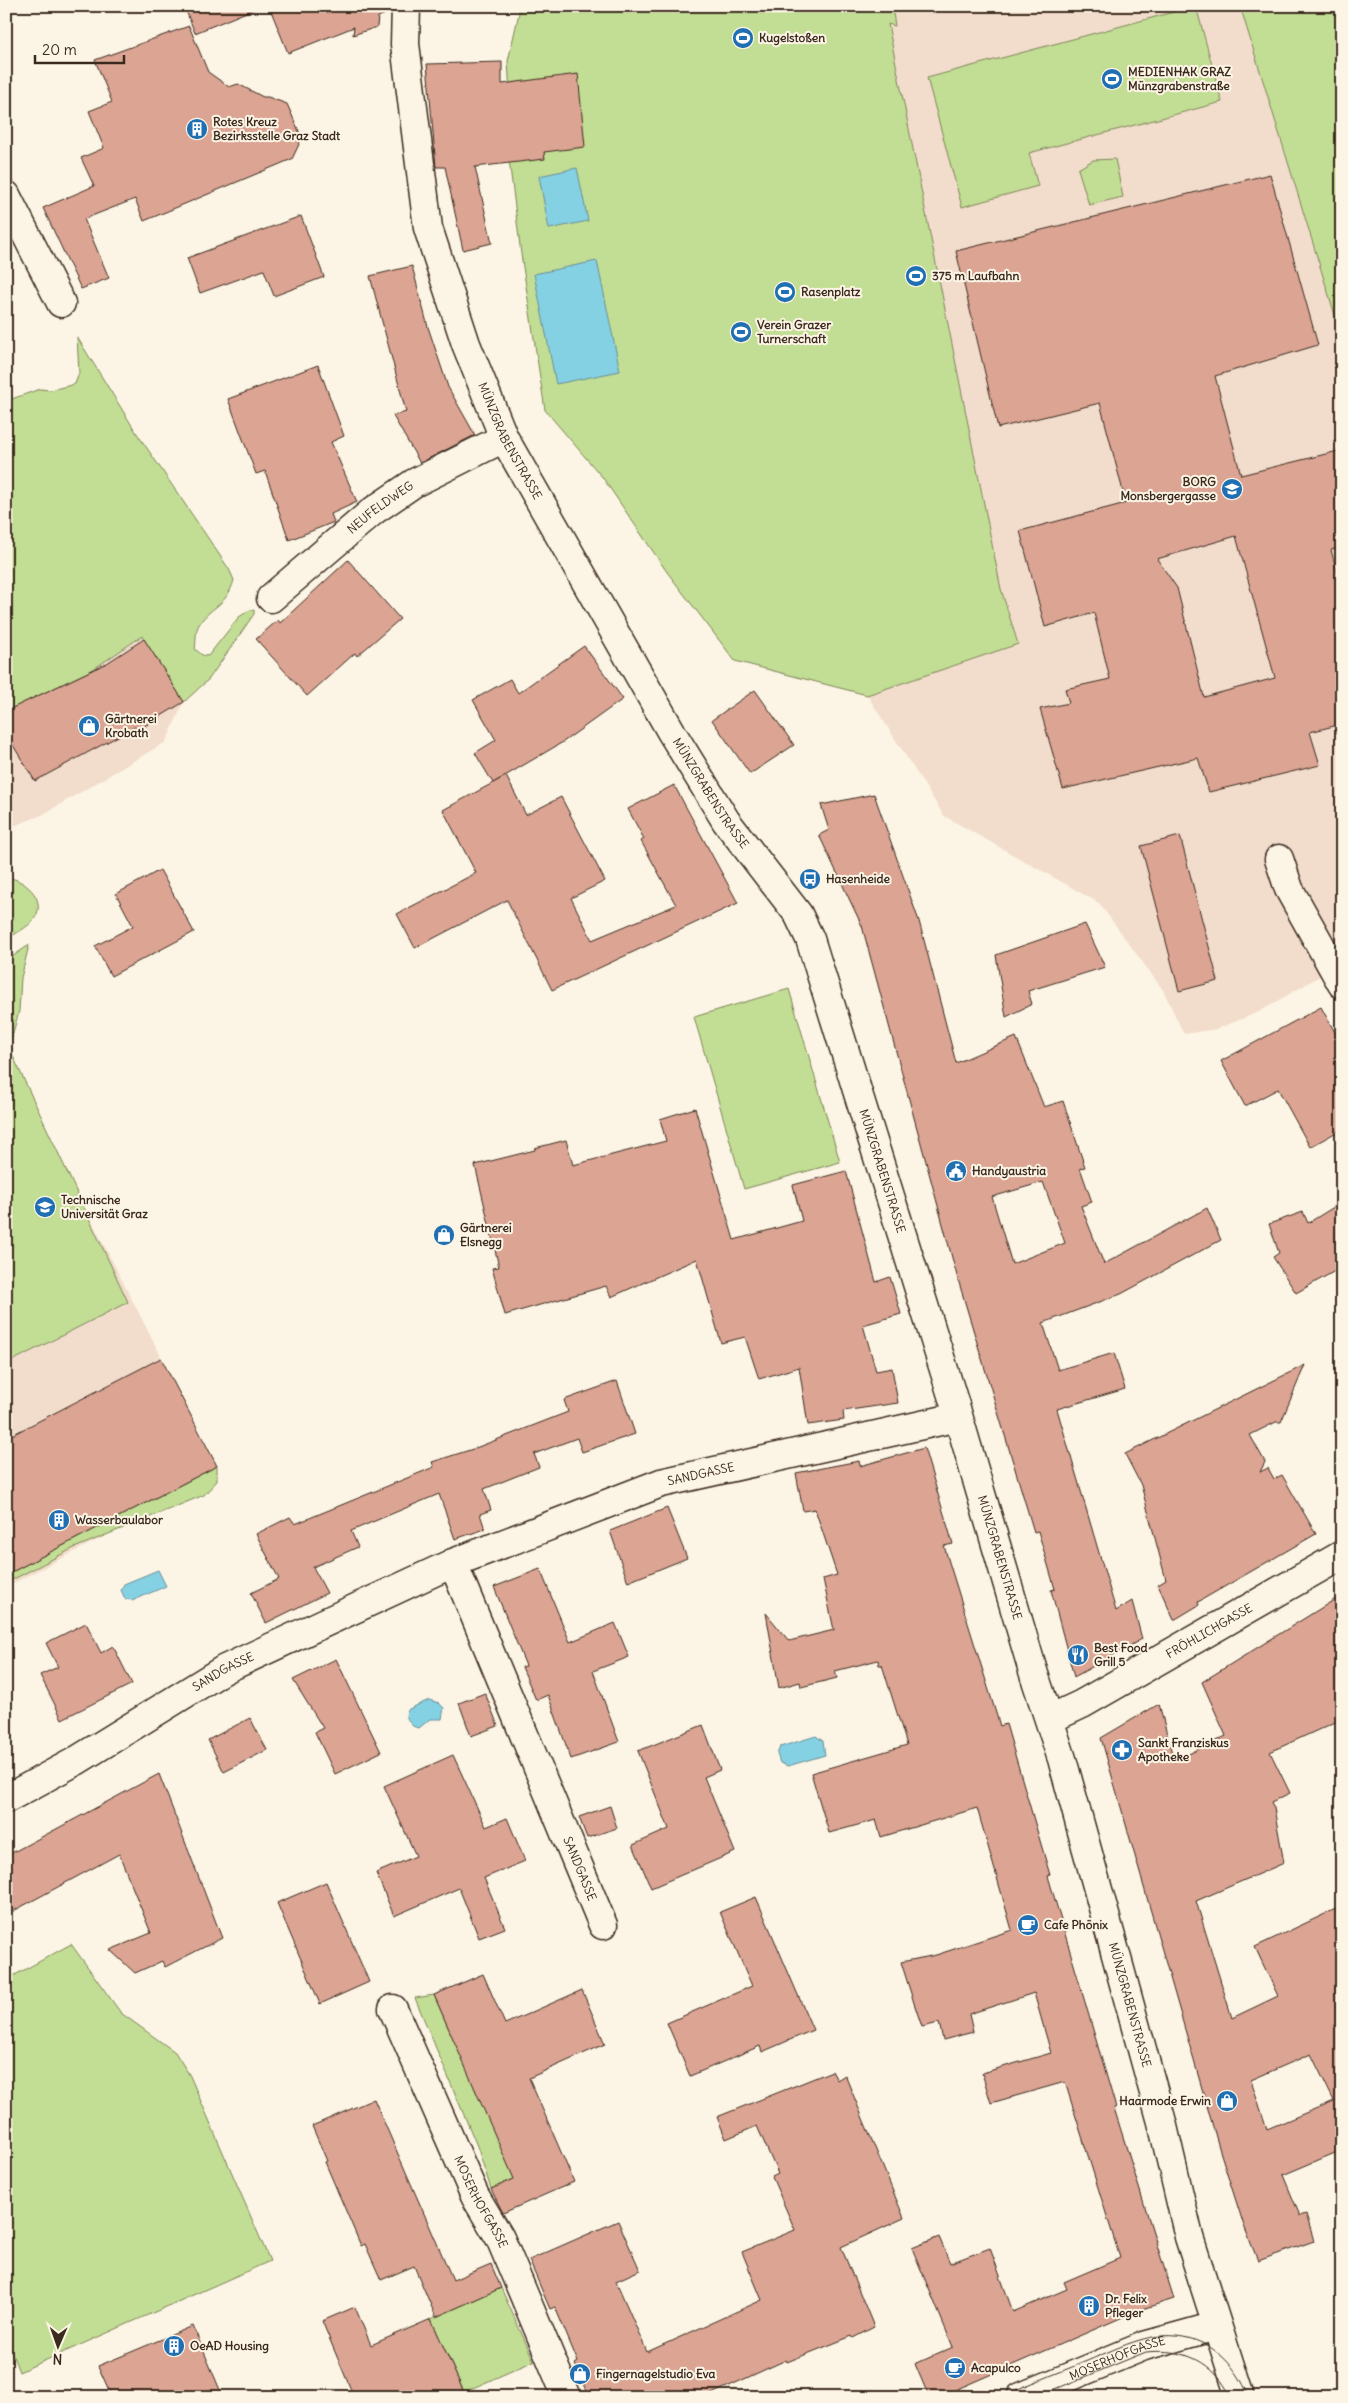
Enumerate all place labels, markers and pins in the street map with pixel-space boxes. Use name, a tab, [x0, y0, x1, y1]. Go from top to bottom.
sports icon: Kugelstoßen	[731, 26, 755, 50]
place label: Kugelstoßen	[759, 30, 825, 46]
place label: MEDIENHAK GRAZ Münzgrabenstraße	[1128, 64, 1231, 94]
sports icon: MEDIENHAK GRAZ Münzgrabenstraße	[1100, 67, 1124, 91]
place label: Rotes Kreuz Bezirksstelle Graz Stadt	[213, 114, 341, 143]
building icon: Rotes Kreuz Bezirksstelle Graz Stadt	[185, 117, 209, 141]
sports icon: 375 m Laufbahn	[904, 264, 928, 288]
place label: 375 m Laufbahn	[932, 268, 1019, 283]
sports icon: Rasenplatz	[773, 280, 797, 304]
place label: Rasenplatz	[801, 284, 861, 300]
place label: Verein Grazer Turnerschaft	[757, 317, 831, 346]
sports icon: Verein Grazer Turnerschaft	[729, 320, 753, 344]
place label: BORG Monsbergergasse	[1120, 474, 1217, 504]
school or university icon: BORG Monsbergergasse	[1220, 477, 1244, 501]
place label: Gärtnerei Krobath	[105, 711, 157, 740]
shop icon: Gärtnerei Krobath	[77, 714, 101, 738]
bus stop icon: Hasenheide	[798, 867, 822, 891]
place label: Hasenheide	[826, 871, 890, 886]
public building icon: Handyaustria	[944, 1159, 968, 1183]
place label: Handyaustria	[972, 1163, 1046, 1179]
place label: Technische Universität Graz	[61, 1192, 148, 1221]
school or university icon: Technische Universität Graz	[33, 1195, 57, 1219]
place label: Gärtnerei Elsnegg	[460, 1220, 512, 1250]
shop icon: Gärtnerei Elsnegg	[432, 1223, 456, 1247]
building icon: Wasserbaulabor	[47, 1508, 71, 1532]
place label: Wasserbaulabor	[75, 1512, 163, 1527]
place label: Best Food Grill 5	[1094, 1640, 1148, 1669]
restaurant icon: Best Food Grill 5	[1066, 1643, 1090, 1667]
place label: Sankt Franziskus Apotheke	[1138, 1735, 1229, 1765]
pharmacy icon: Sankt Franziskus Apotheke	[1110, 1738, 1134, 1762]
cafe icon: Cafe Phönix	[1016, 1913, 1040, 1937]
place label: Cafe Phönix	[1044, 1917, 1108, 1932]
shop icon: Haarmode Erwin	[1215, 2089, 1239, 2113]
place label: Haarmode Erwin	[1119, 2093, 1211, 2108]
place label: Dr. Felix Pfleger	[1105, 2291, 1147, 2321]
building icon: Dr. Felix Pfleger	[1077, 2294, 1101, 2318]
building icon: OeAD Housing	[162, 2334, 186, 2358]
place label: OeAD Housing	[190, 2338, 269, 2354]
cafe icon: Acapulco	[943, 2356, 967, 2380]
place label: Acapulco	[971, 2360, 1021, 2376]
shop icon: Fingernagelstudio Eva	[568, 2362, 592, 2386]
place label: Fingernagelstudio Eva	[596, 2366, 716, 2382]

